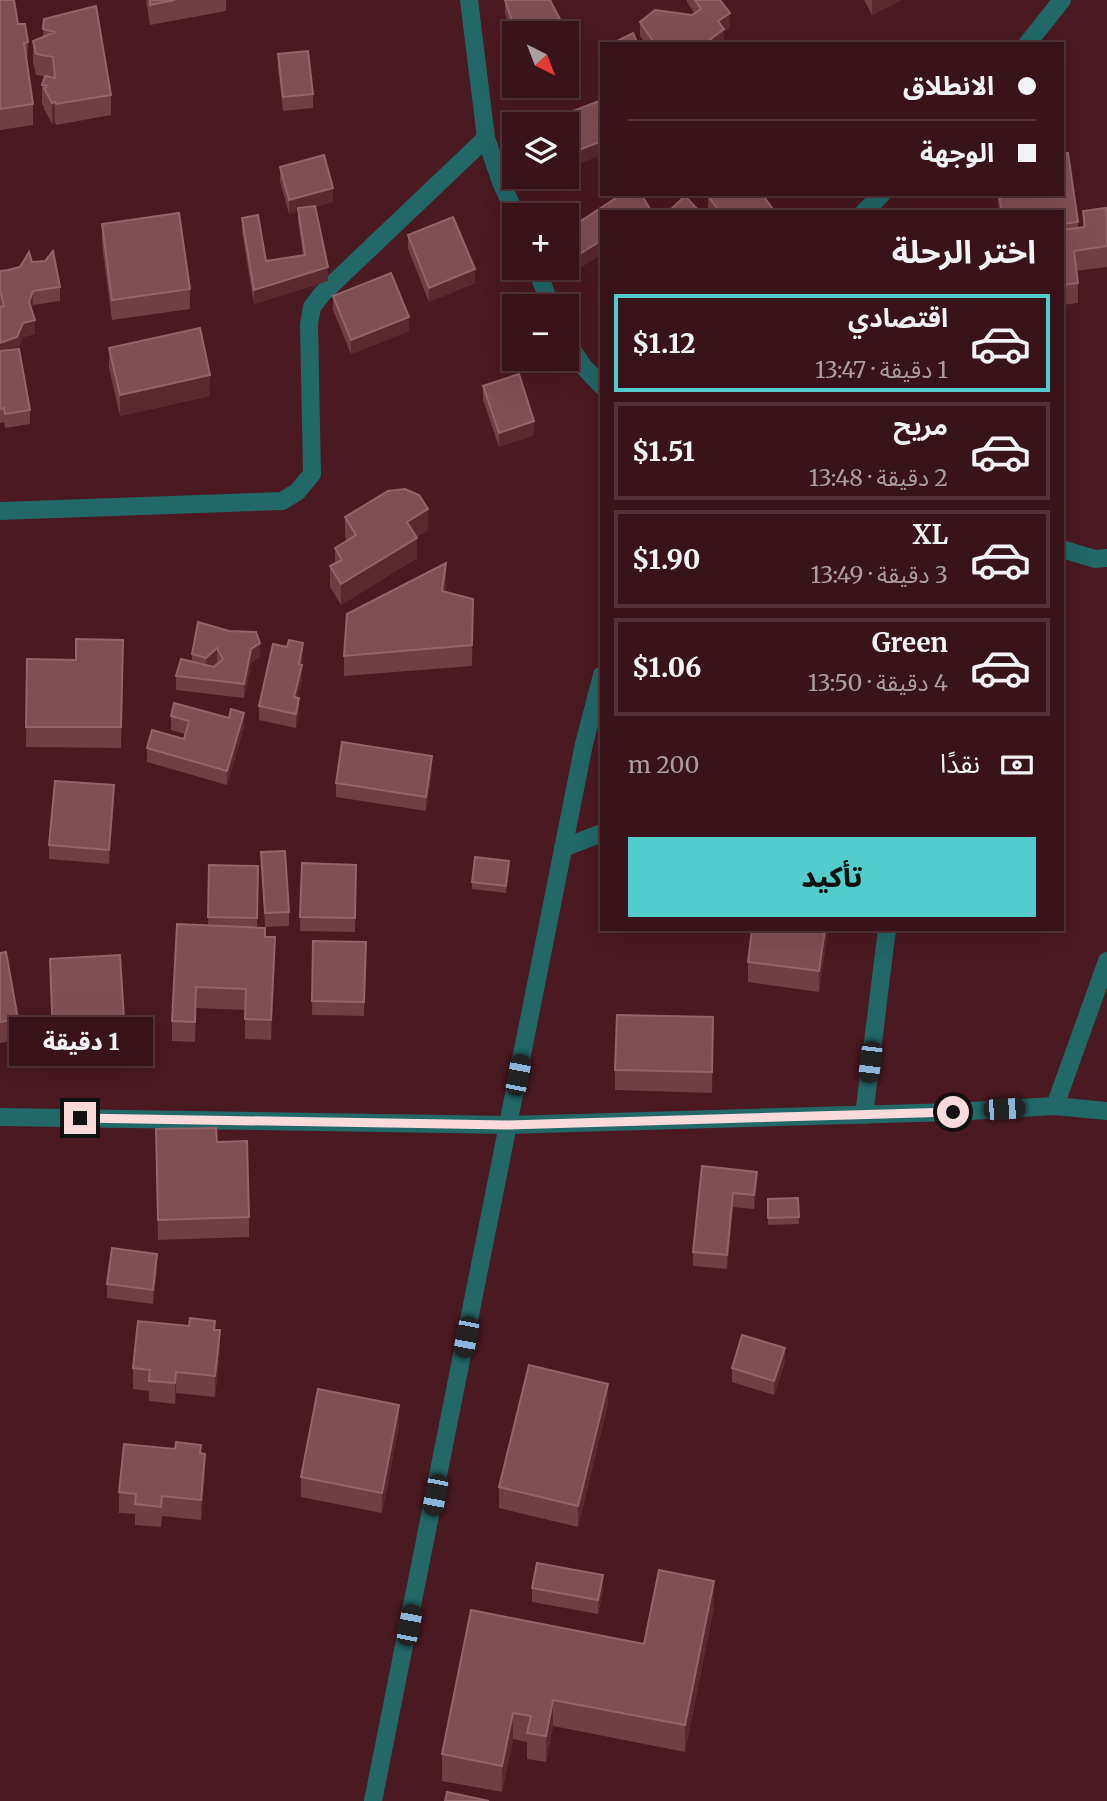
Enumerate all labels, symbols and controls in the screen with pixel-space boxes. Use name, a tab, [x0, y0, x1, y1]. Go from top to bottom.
north arrow	[502, 21, 579, 98]
map controls	[502, 21, 579, 371]
text: الانطلاق	[903, 69, 994, 102]
button: layers	[502, 112, 579, 189]
text: الوجهة	[920, 136, 994, 169]
button: +	[502, 203, 579, 280]
text: اختر الرحلة	[892, 232, 1036, 272]
button: −	[502, 294, 579, 371]
text: اقتصادي	[848, 301, 948, 334]
icon: car	[969, 312, 1032, 375]
text: $1.12	[632, 327, 696, 360]
text: 1 دقيقة · 13:47	[815, 355, 948, 384]
text: مريح	[893, 409, 948, 442]
icon: car	[969, 420, 1032, 483]
text: $1.51	[632, 435, 695, 468]
text: 2 دقيقة · 13:48	[809, 463, 948, 492]
text: XL	[912, 518, 948, 551]
icon: car	[969, 528, 1032, 591]
text: $1.90	[632, 543, 700, 576]
text: 3 دقيقة · 13:49	[811, 560, 948, 589]
text: Green	[872, 626, 948, 659]
icon: car	[969, 636, 1032, 699]
text: $1.06	[632, 651, 701, 684]
text: 4 دقيقة · 13:50	[808, 668, 948, 697]
icon: cash	[998, 746, 1036, 784]
text: نقدًا	[940, 747, 980, 780]
text: 200 m	[628, 750, 699, 779]
button: تأكيد	[628, 837, 1036, 917]
callout: 1 دقيقة	[8, 1016, 152, 1066]
text: 1 دقيقة	[43, 1027, 119, 1056]
car	[858, 1040, 883, 1084]
car	[504, 1052, 533, 1098]
route start	[937, 1096, 969, 1128]
car	[983, 1097, 1026, 1121]
route end	[64, 1102, 96, 1134]
car	[452, 1314, 481, 1360]
car	[421, 1472, 450, 1518]
car	[395, 1602, 424, 1648]

